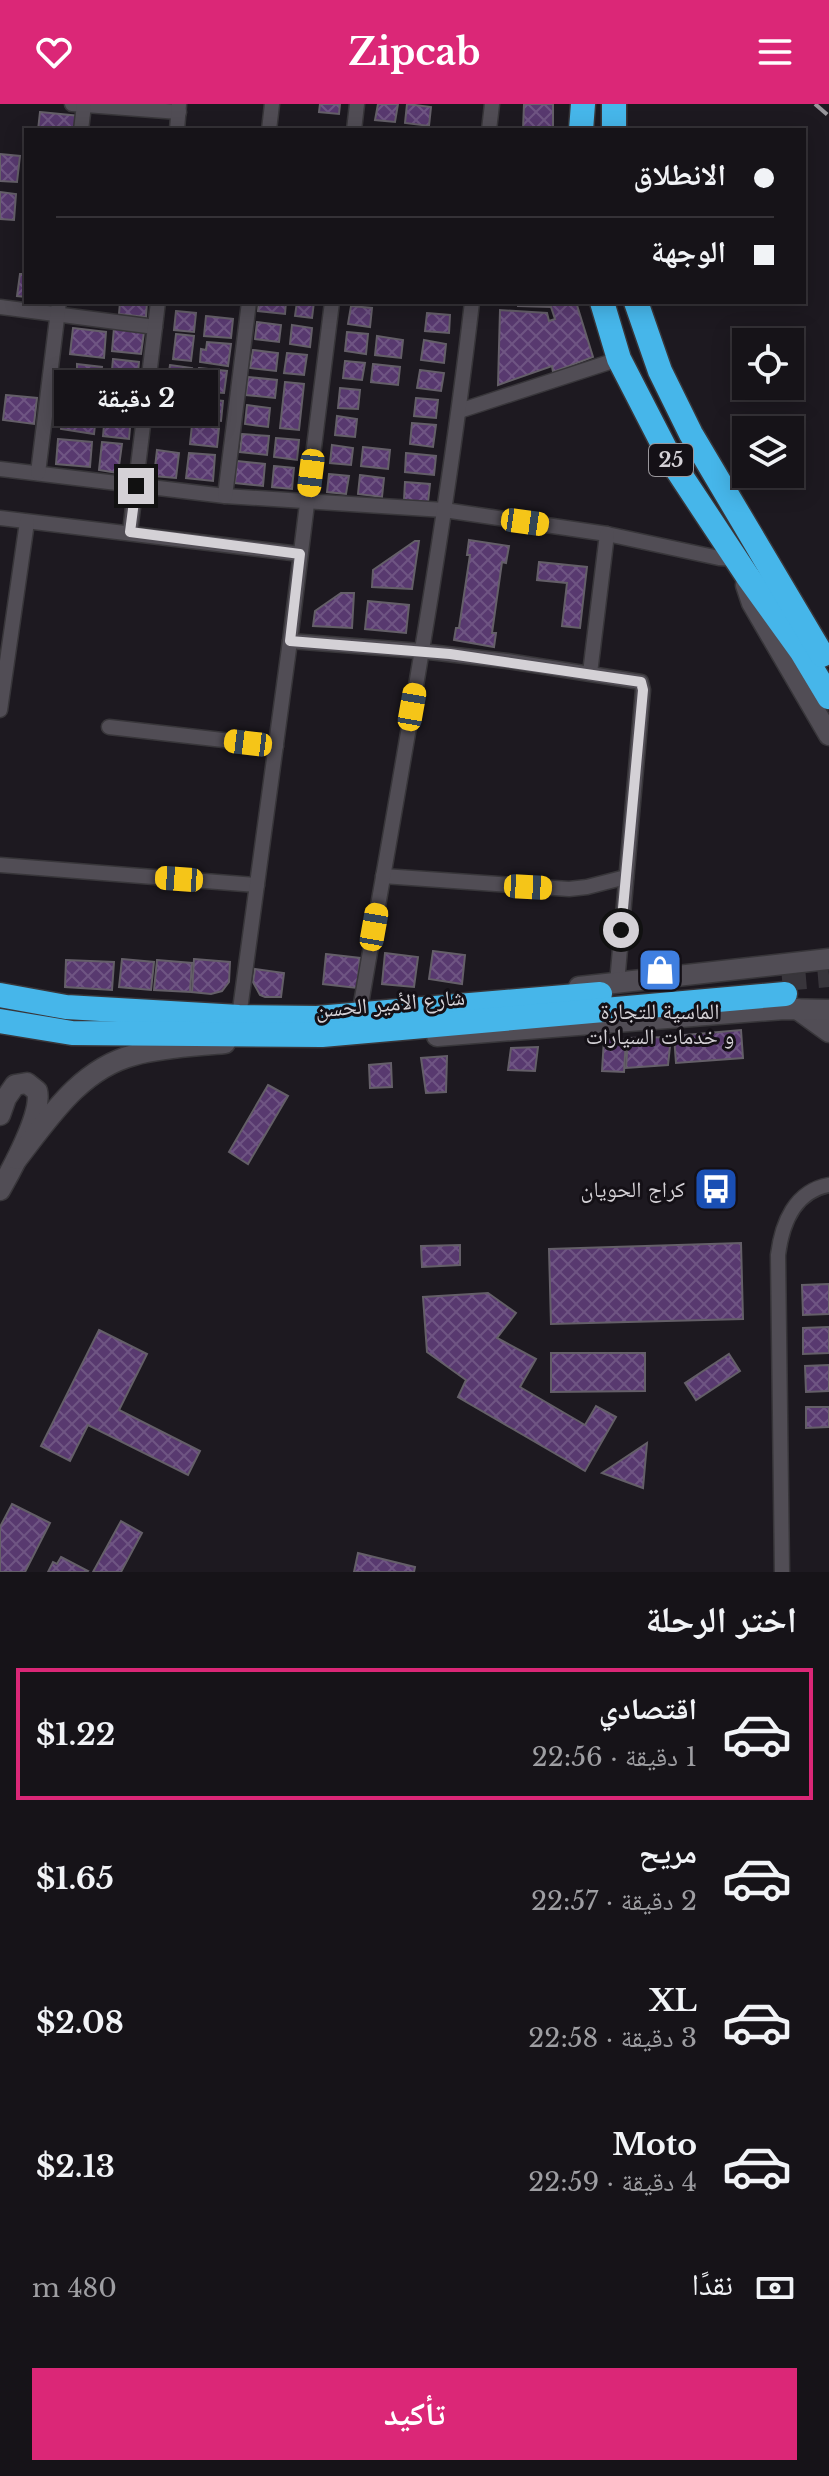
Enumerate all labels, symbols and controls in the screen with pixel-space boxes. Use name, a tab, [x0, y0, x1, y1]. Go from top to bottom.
icon: heart	[32, 30, 76, 74]
text: Zipcab	[349, 30, 481, 75]
icon: menu	[753, 30, 797, 74]
text: الانطلاق	[633, 156, 726, 193]
text: الوجهة	[651, 233, 726, 270]
map controls	[732, 328, 804, 488]
button: locate	[732, 328, 804, 400]
callout: 2 دقيقة	[54, 370, 218, 426]
text: 2 دقيقة	[97, 382, 175, 414]
button: layers	[732, 416, 804, 488]
road number: 25	[649, 444, 693, 476]
car	[296, 448, 326, 498]
route end	[118, 468, 154, 504]
car	[500, 507, 550, 537]
car	[396, 681, 428, 733]
car	[223, 728, 273, 758]
car	[154, 865, 204, 893]
car	[503, 874, 553, 900]
car	[358, 901, 390, 953]
route start	[603, 912, 639, 948]
shop icon: الماسية للتجارة و خدمات السيارات	[636, 946, 684, 994]
street label: شارع الأمير الحسن	[314, 984, 466, 1023]
place label: الماسية للتجارة و خدمات السيارات	[586, 998, 734, 1050]
bus stop icon: كراج الحويان	[692, 1165, 740, 1213]
place label: كراج الحويان	[581, 1176, 685, 1203]
text: اختر الرحلة	[645, 1597, 797, 1642]
text: اقتصادي	[599, 1690, 697, 1727]
icon: car	[721, 1698, 793, 1770]
text: $1.22	[36, 1716, 115, 1753]
text: 1 دقيقة · 22:56	[532, 1741, 697, 1773]
text: مريح	[639, 1834, 697, 1871]
icon: car	[721, 1842, 793, 1914]
text: $1.65	[36, 1860, 114, 1897]
text: 2 دقيقة · 22:57	[531, 1885, 697, 1917]
text: XL	[649, 1982, 697, 2019]
icon: car	[721, 1986, 793, 2058]
text: $2.08	[36, 2004, 124, 2041]
text: 3 دقيقة · 22:58	[528, 2022, 697, 2054]
text: Moto	[612, 2126, 697, 2163]
icon: car	[721, 2130, 793, 2202]
text: $2.13	[36, 2148, 115, 2185]
text: 4 دقيقة · 22:59	[528, 2166, 697, 2198]
text: نقدًا	[692, 2266, 733, 2303]
icon: cash	[753, 2266, 797, 2310]
text: 480 m	[32, 2272, 117, 2304]
button: تأكيد	[32, 2368, 797, 2460]

